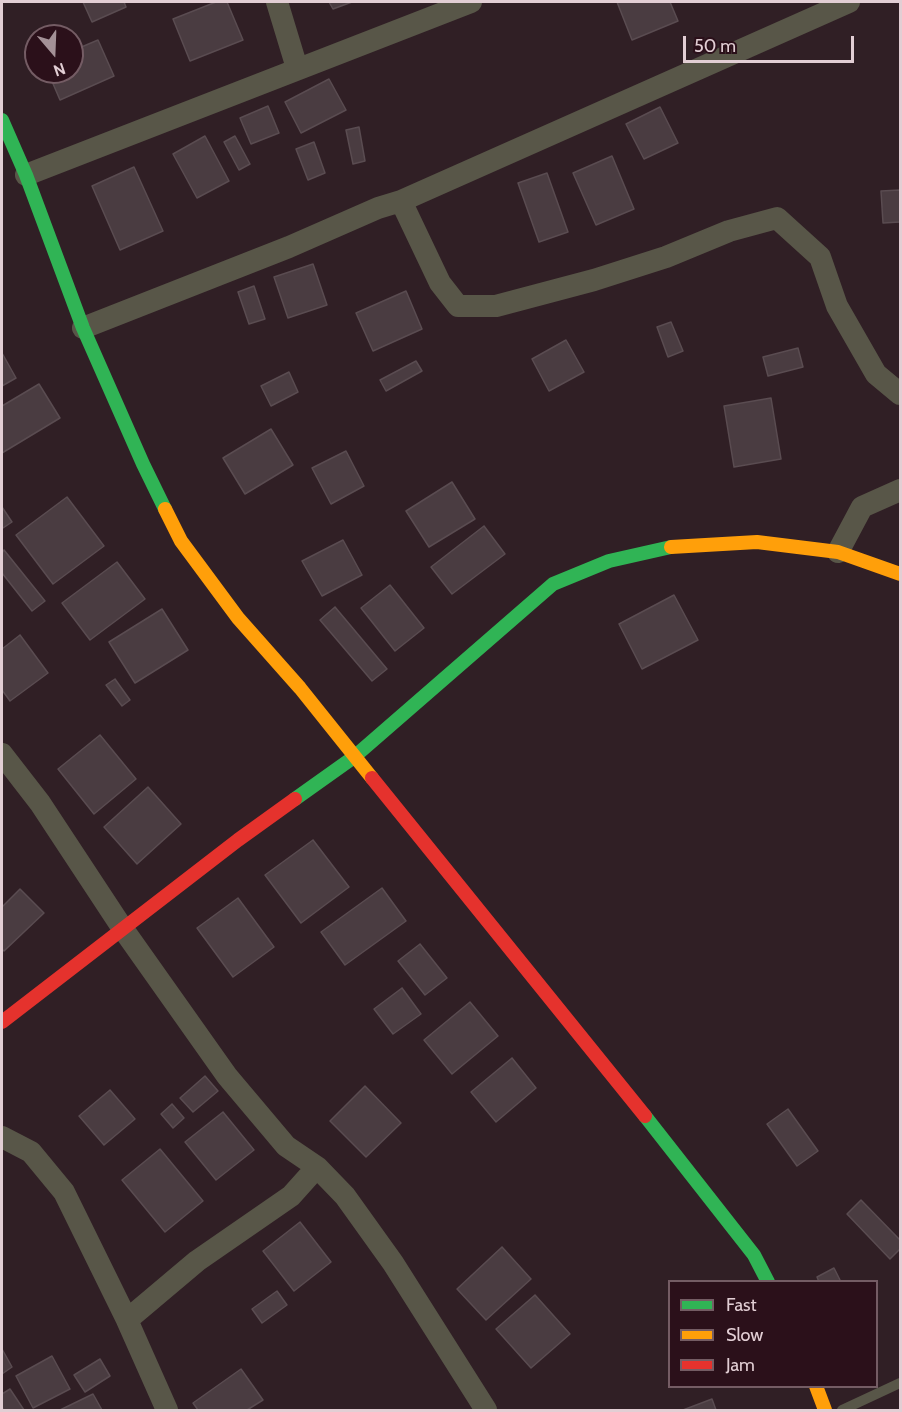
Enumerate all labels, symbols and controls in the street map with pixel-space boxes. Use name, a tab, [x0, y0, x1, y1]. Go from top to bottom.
north arrow	[24, 24, 84, 84]
scale bar	[686, 24, 857, 62]
text: 50 m	[694, 35, 736, 57]
text: N	[51, 59, 68, 80]
legend	[668, 1280, 878, 1388]
text: Fast	[726, 1294, 757, 1316]
text: Slow	[726, 1324, 763, 1346]
text: Jam	[726, 1354, 755, 1376]

